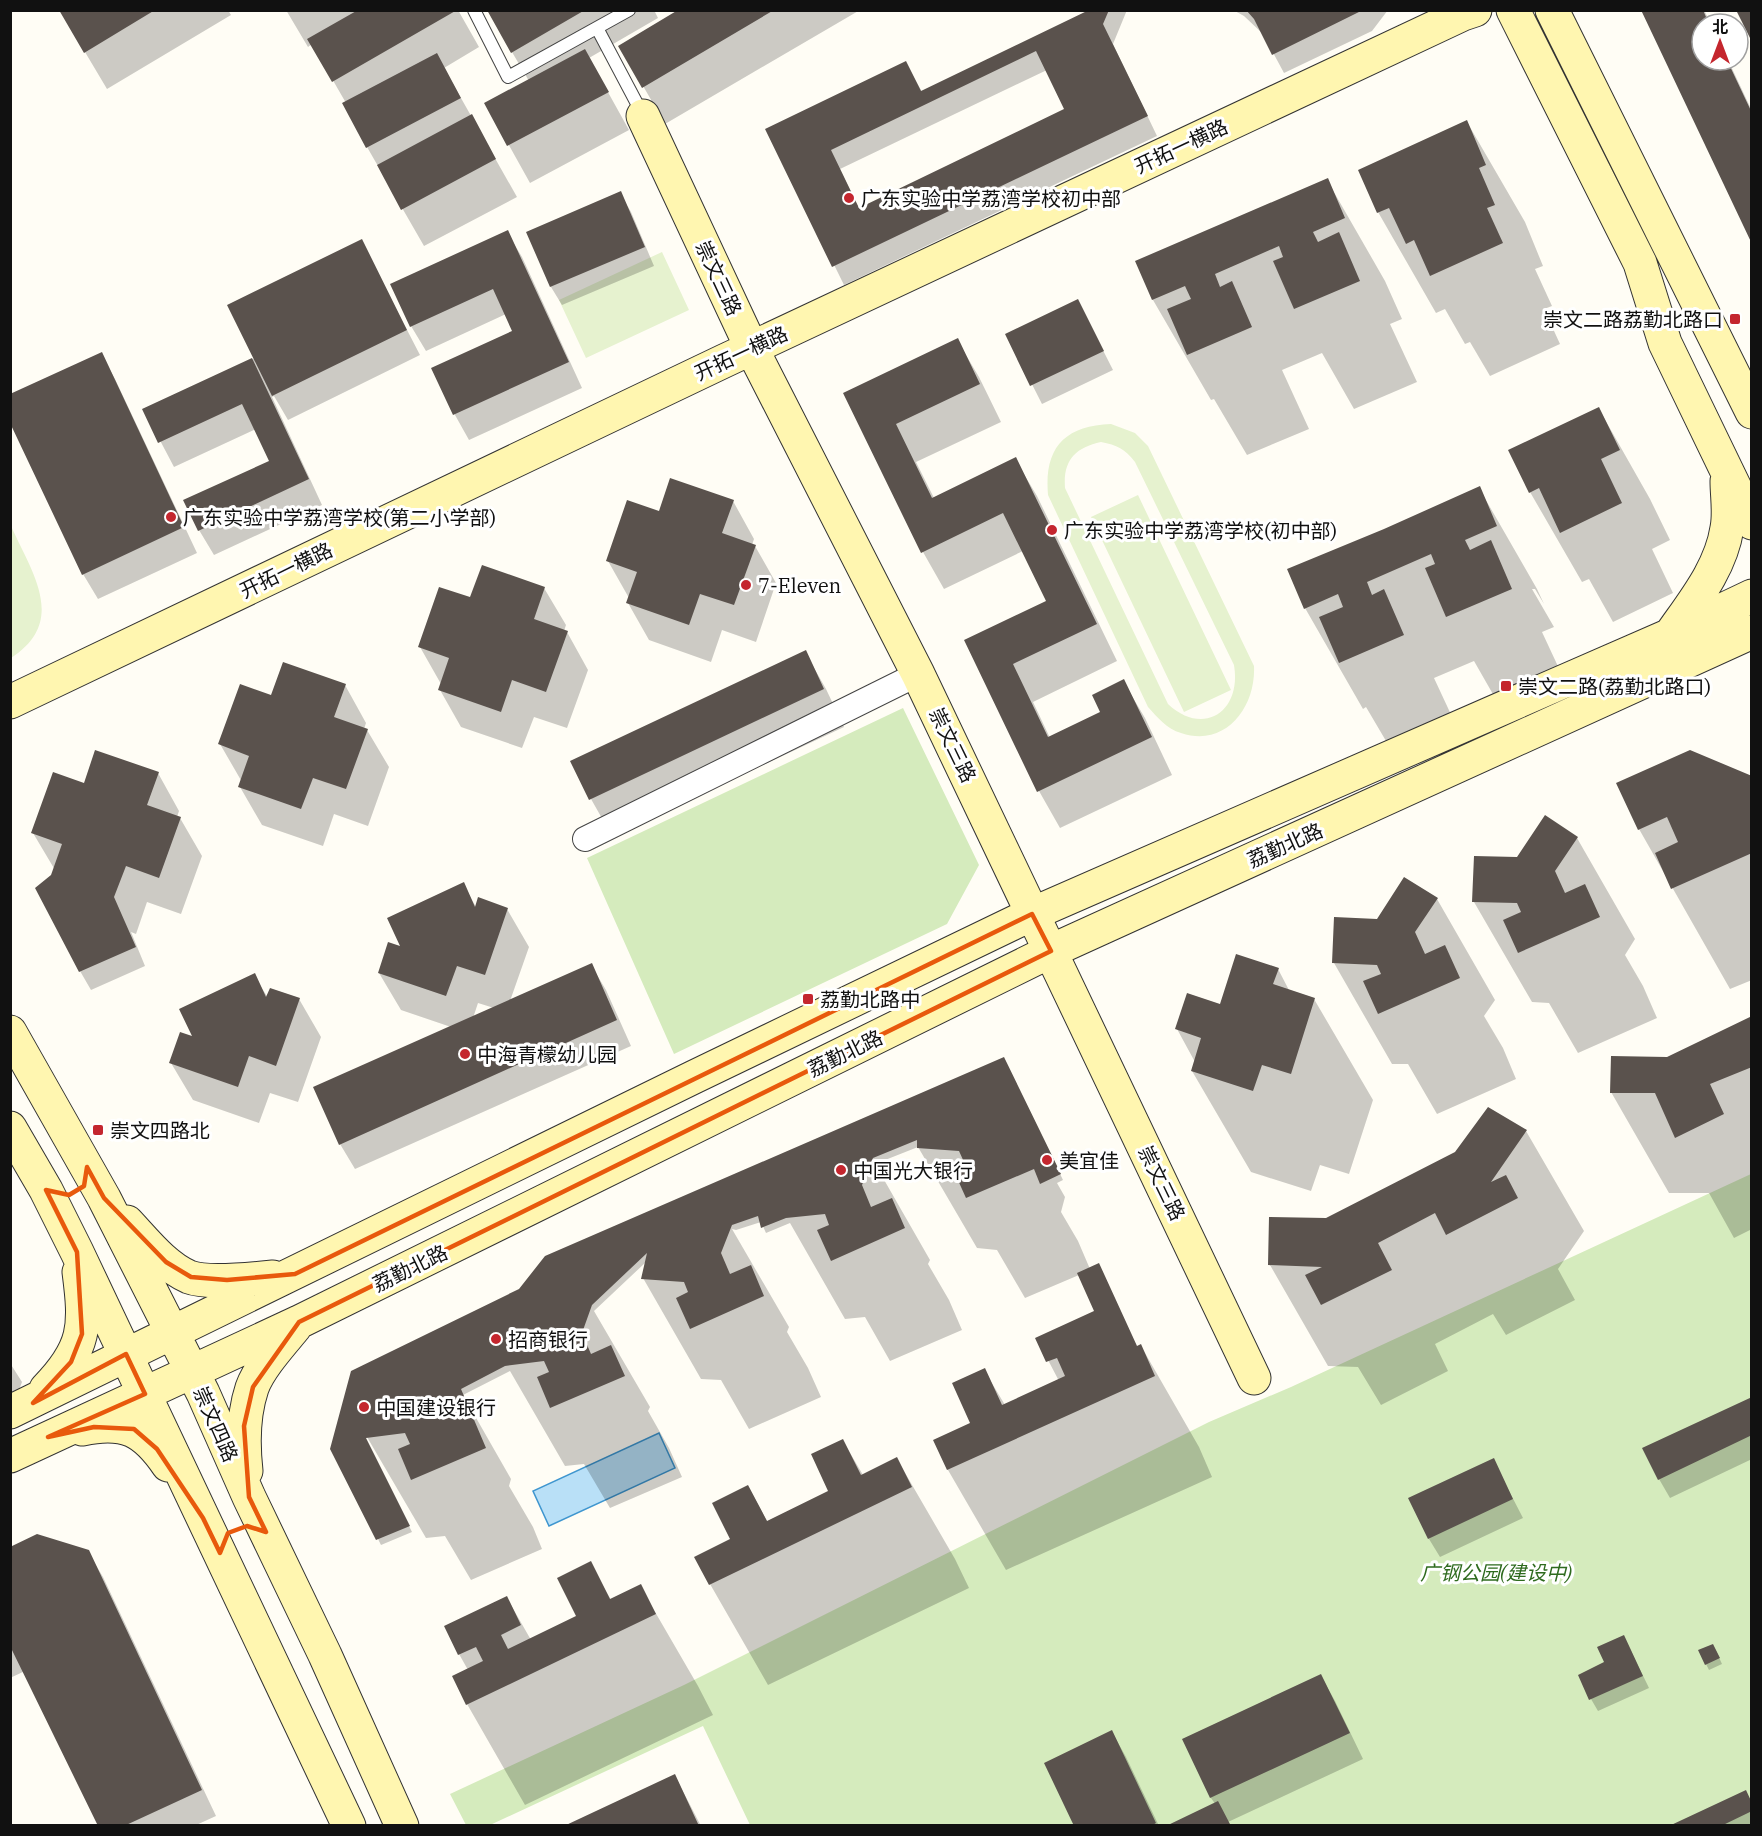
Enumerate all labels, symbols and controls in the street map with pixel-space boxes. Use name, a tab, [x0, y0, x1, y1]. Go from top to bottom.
north arrow	[1690, 12, 1750, 72]
text: 北	[1712, 17, 1728, 37]
street label: 开拓一横路	[1130, 113, 1232, 179]
place label: 广东实验中学荔湾学校初中部	[861, 185, 1121, 212]
marker: 广东实验中学荔湾学校初中部	[842, 191, 856, 205]
street label: 崇文三路	[690, 236, 748, 320]
place label: 崇文二路荔勤北路口	[1543, 306, 1723, 333]
marker: 崇文二路荔勤北路口	[1728, 312, 1742, 326]
street label: 开拓一横路	[690, 320, 792, 386]
place label: 广东实验中学荔湾学校(第二小学部)	[183, 504, 496, 531]
marker: 广东实验中学荔湾学校(第二小学部)	[164, 510, 178, 524]
place label: 广东实验中学荔湾学校(初中部)	[1064, 517, 1337, 544]
marker: 广东实验中学荔湾学校(初中部)	[1045, 523, 1059, 537]
street label: 开拓一横路	[235, 536, 337, 604]
place label: 7-Eleven	[758, 572, 842, 599]
marker: 7-Eleven	[739, 578, 753, 592]
place label: 崇文二路(荔勤北路口)	[1518, 673, 1711, 700]
marker: 崇文二路(荔勤北路口)	[1499, 679, 1513, 693]
street label: 崇文三路	[923, 703, 983, 787]
street label: 荔勤北路	[1243, 816, 1327, 874]
place label: 荔勤北路中	[820, 986, 920, 1013]
marker: 荔勤北路中	[801, 992, 815, 1006]
street label: 荔勤北路	[803, 1023, 887, 1083]
place label: 中海青檬幼儿园	[477, 1041, 617, 1068]
marker: 中海青檬幼儿园	[458, 1047, 472, 1061]
place label: 崇文四路北	[110, 1117, 210, 1144]
marker: 崇文四路北	[91, 1123, 105, 1137]
street label: 崇文三路	[1132, 1141, 1192, 1225]
place label: 美宜佳	[1059, 1147, 1119, 1174]
marker: 美宜佳	[1040, 1153, 1054, 1167]
place label: 中国光大银行	[853, 1157, 973, 1184]
marker: 中国光大银行	[834, 1163, 848, 1177]
street label: 荔勤北路	[368, 1238, 452, 1298]
place label: 招商银行	[508, 1326, 588, 1353]
marker: 招商银行	[489, 1332, 503, 1346]
street label: 崇文四路	[187, 1382, 245, 1466]
place label: 中国建设银行	[376, 1394, 496, 1421]
marker: 中国建设银行	[357, 1400, 371, 1414]
park label: 广钢公园(建设中)	[1420, 1559, 1572, 1586]

